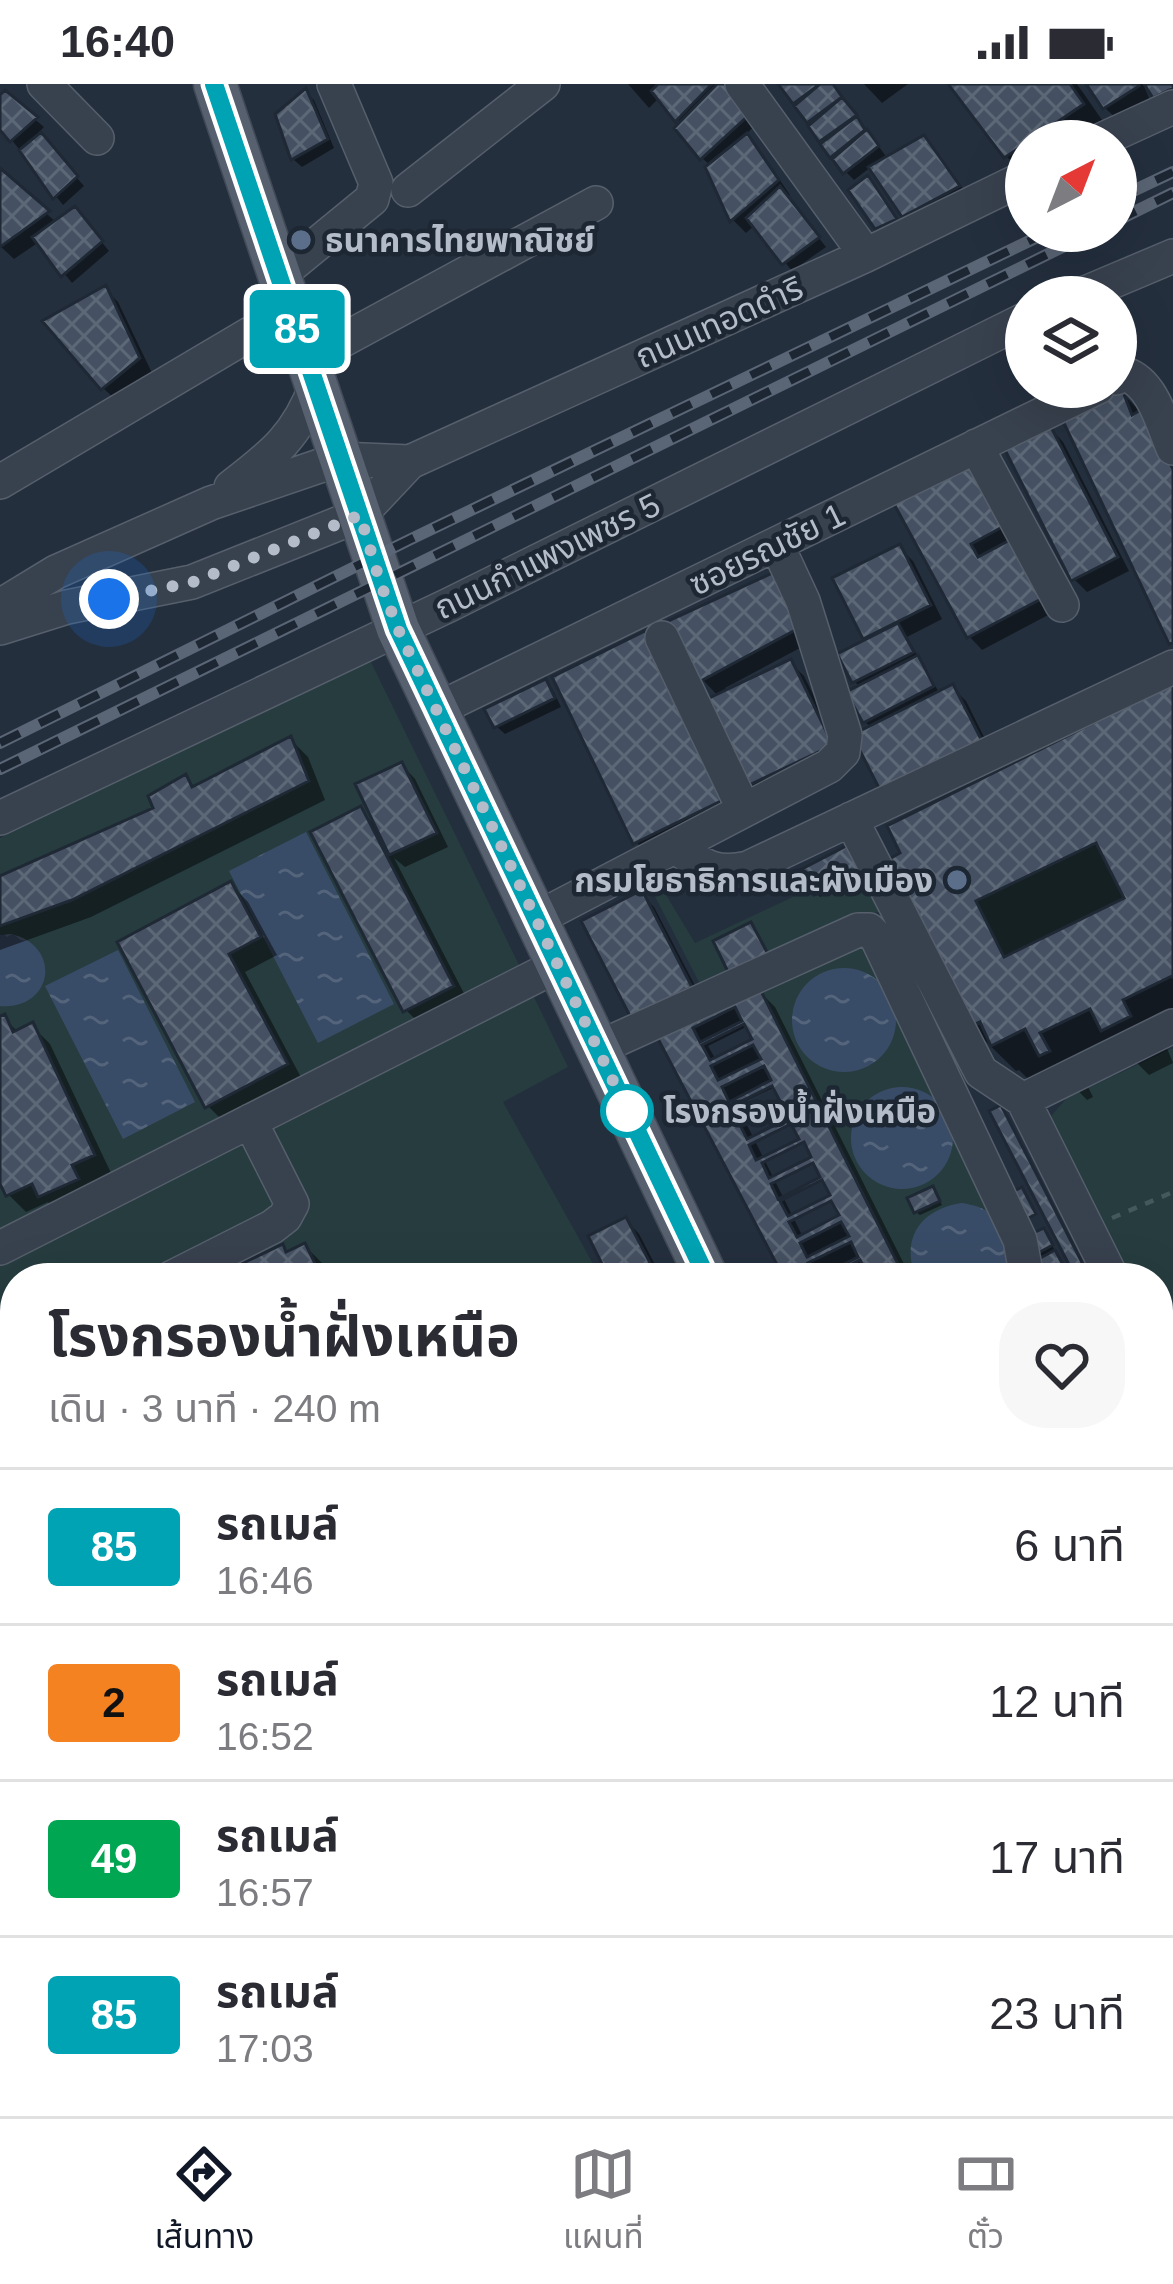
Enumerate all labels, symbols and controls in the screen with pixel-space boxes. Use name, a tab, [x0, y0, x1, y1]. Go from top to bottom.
text: 16:40	[60, 16, 175, 67]
north arrow	[1005, 120, 1137, 252]
map controls	[1005, 120, 1137, 408]
place label: ธนาคารไทยพาณิชย์	[325, 222, 595, 259]
marker: ธนาคารไทยพาณิชย์	[288, 227, 314, 253]
street label: ถนนเทอดดำริ	[630, 269, 808, 375]
button: layers	[1005, 276, 1137, 408]
line badge: 85	[243, 290, 351, 368]
text: 85	[274, 305, 320, 352]
street label: ถนนกำแพงเพชร 5	[428, 485, 666, 627]
street label: ซอยรณชัย 1	[683, 495, 851, 603]
your location	[79, 569, 139, 629]
place label: กรมโยธาธิการและผังเมือง	[574, 862, 933, 899]
marker: กรมโยธาธิการและผังเมือง	[944, 867, 970, 893]
marker: โรงกรองน้ำฝั่งเหนือ	[602, 1086, 652, 1136]
place label: โรงกรองน้ำฝั่งเหนือ	[663, 1088, 936, 1130]
button: heart	[999, 1302, 1125, 1428]
text: โรงกรองน้ำฝั่งเหนือ	[48, 1304, 520, 1368]
text: เดิน · 3 นาที · 240 m	[48, 1387, 381, 1430]
text: รถเมล์	[216, 1498, 339, 1549]
text: 6 นาที	[1014, 1520, 1125, 1571]
text: 85	[91, 1523, 137, 1570]
text: 16:46	[216, 1559, 314, 1602]
text: รถเมล์	[216, 1654, 339, 1705]
text: 12 นาที	[989, 1676, 1125, 1727]
text: 2	[102, 1679, 126, 1726]
text: 16:52	[216, 1715, 314, 1758]
text: รถเมล์	[216, 1810, 339, 1861]
text: 17 นาที	[989, 1832, 1125, 1883]
text: 49	[91, 1835, 137, 1882]
text: 16:57	[216, 1871, 314, 1914]
text: รถเมล์	[216, 1966, 339, 2017]
text: 23 นาที	[989, 1988, 1125, 2039]
text: 85	[91, 1991, 137, 2038]
text: 17:03	[216, 2027, 314, 2070]
tab: เส้นทาง	[154, 2141, 254, 2263]
tab: แผนที่	[563, 2141, 644, 2263]
tab: ตั๋ว	[953, 2141, 1019, 2263]

